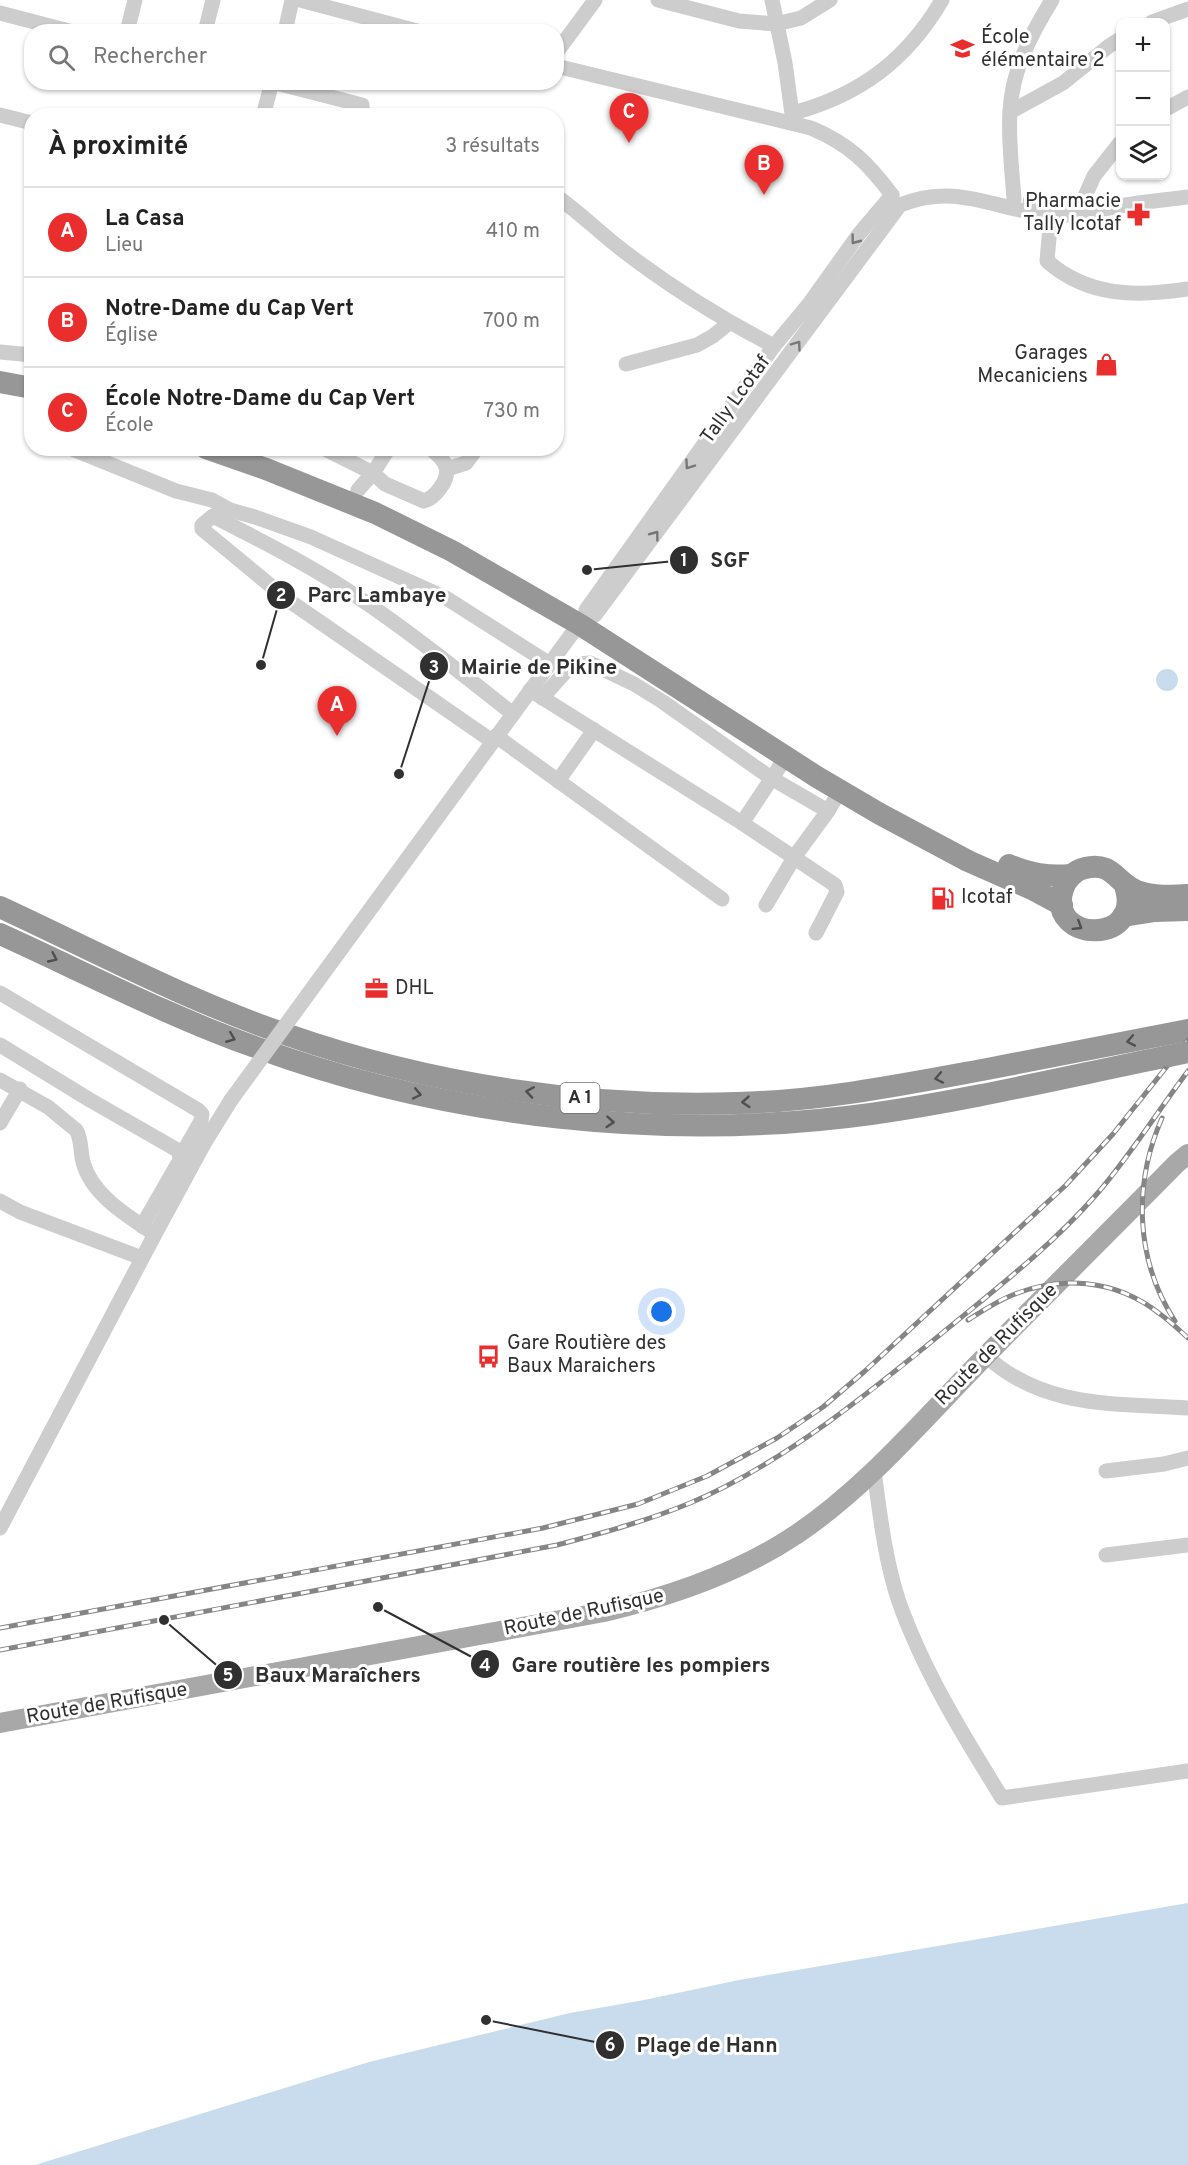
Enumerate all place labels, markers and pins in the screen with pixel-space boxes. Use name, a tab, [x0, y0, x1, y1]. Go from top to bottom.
place label: École élémentaire 2	[981, 23, 1105, 74]
school or university icon: École élémentaire 2	[950, 36, 976, 62]
pin: C	[610, 94, 648, 143]
pin: B	[744, 146, 783, 195]
place label: Pharmacie Tally Icotaf	[1023, 189, 1121, 238]
pharmacy icon: Pharmacie Tally Icotaf	[1126, 201, 1152, 227]
place label: Garages Mecaniciens	[977, 341, 1088, 390]
shop icon: Garages Mecaniciens	[1093, 352, 1119, 378]
callout: SGF	[669, 540, 762, 579]
callout: Parc Lambaye	[266, 575, 459, 614]
callout: Mairie de Pikine	[419, 647, 629, 686]
pin: A	[318, 686, 356, 736]
fuel station icon: Icotaf	[930, 885, 956, 911]
place label: Icotaf	[961, 885, 1013, 911]
office icon: DHL	[364, 976, 390, 1002]
place label: DHL	[395, 976, 434, 1002]
place label: Gare Routière des Baux Maraichers	[507, 1331, 666, 1380]
bus stop icon: Gare Routière des Baux Maraichers	[476, 1343, 502, 1369]
callout: Gare routière les pompiers	[470, 1645, 783, 1684]
callout: Baux Maraîchers	[213, 1655, 432, 1694]
callout: Plage de Hann	[595, 2025, 790, 2064]

